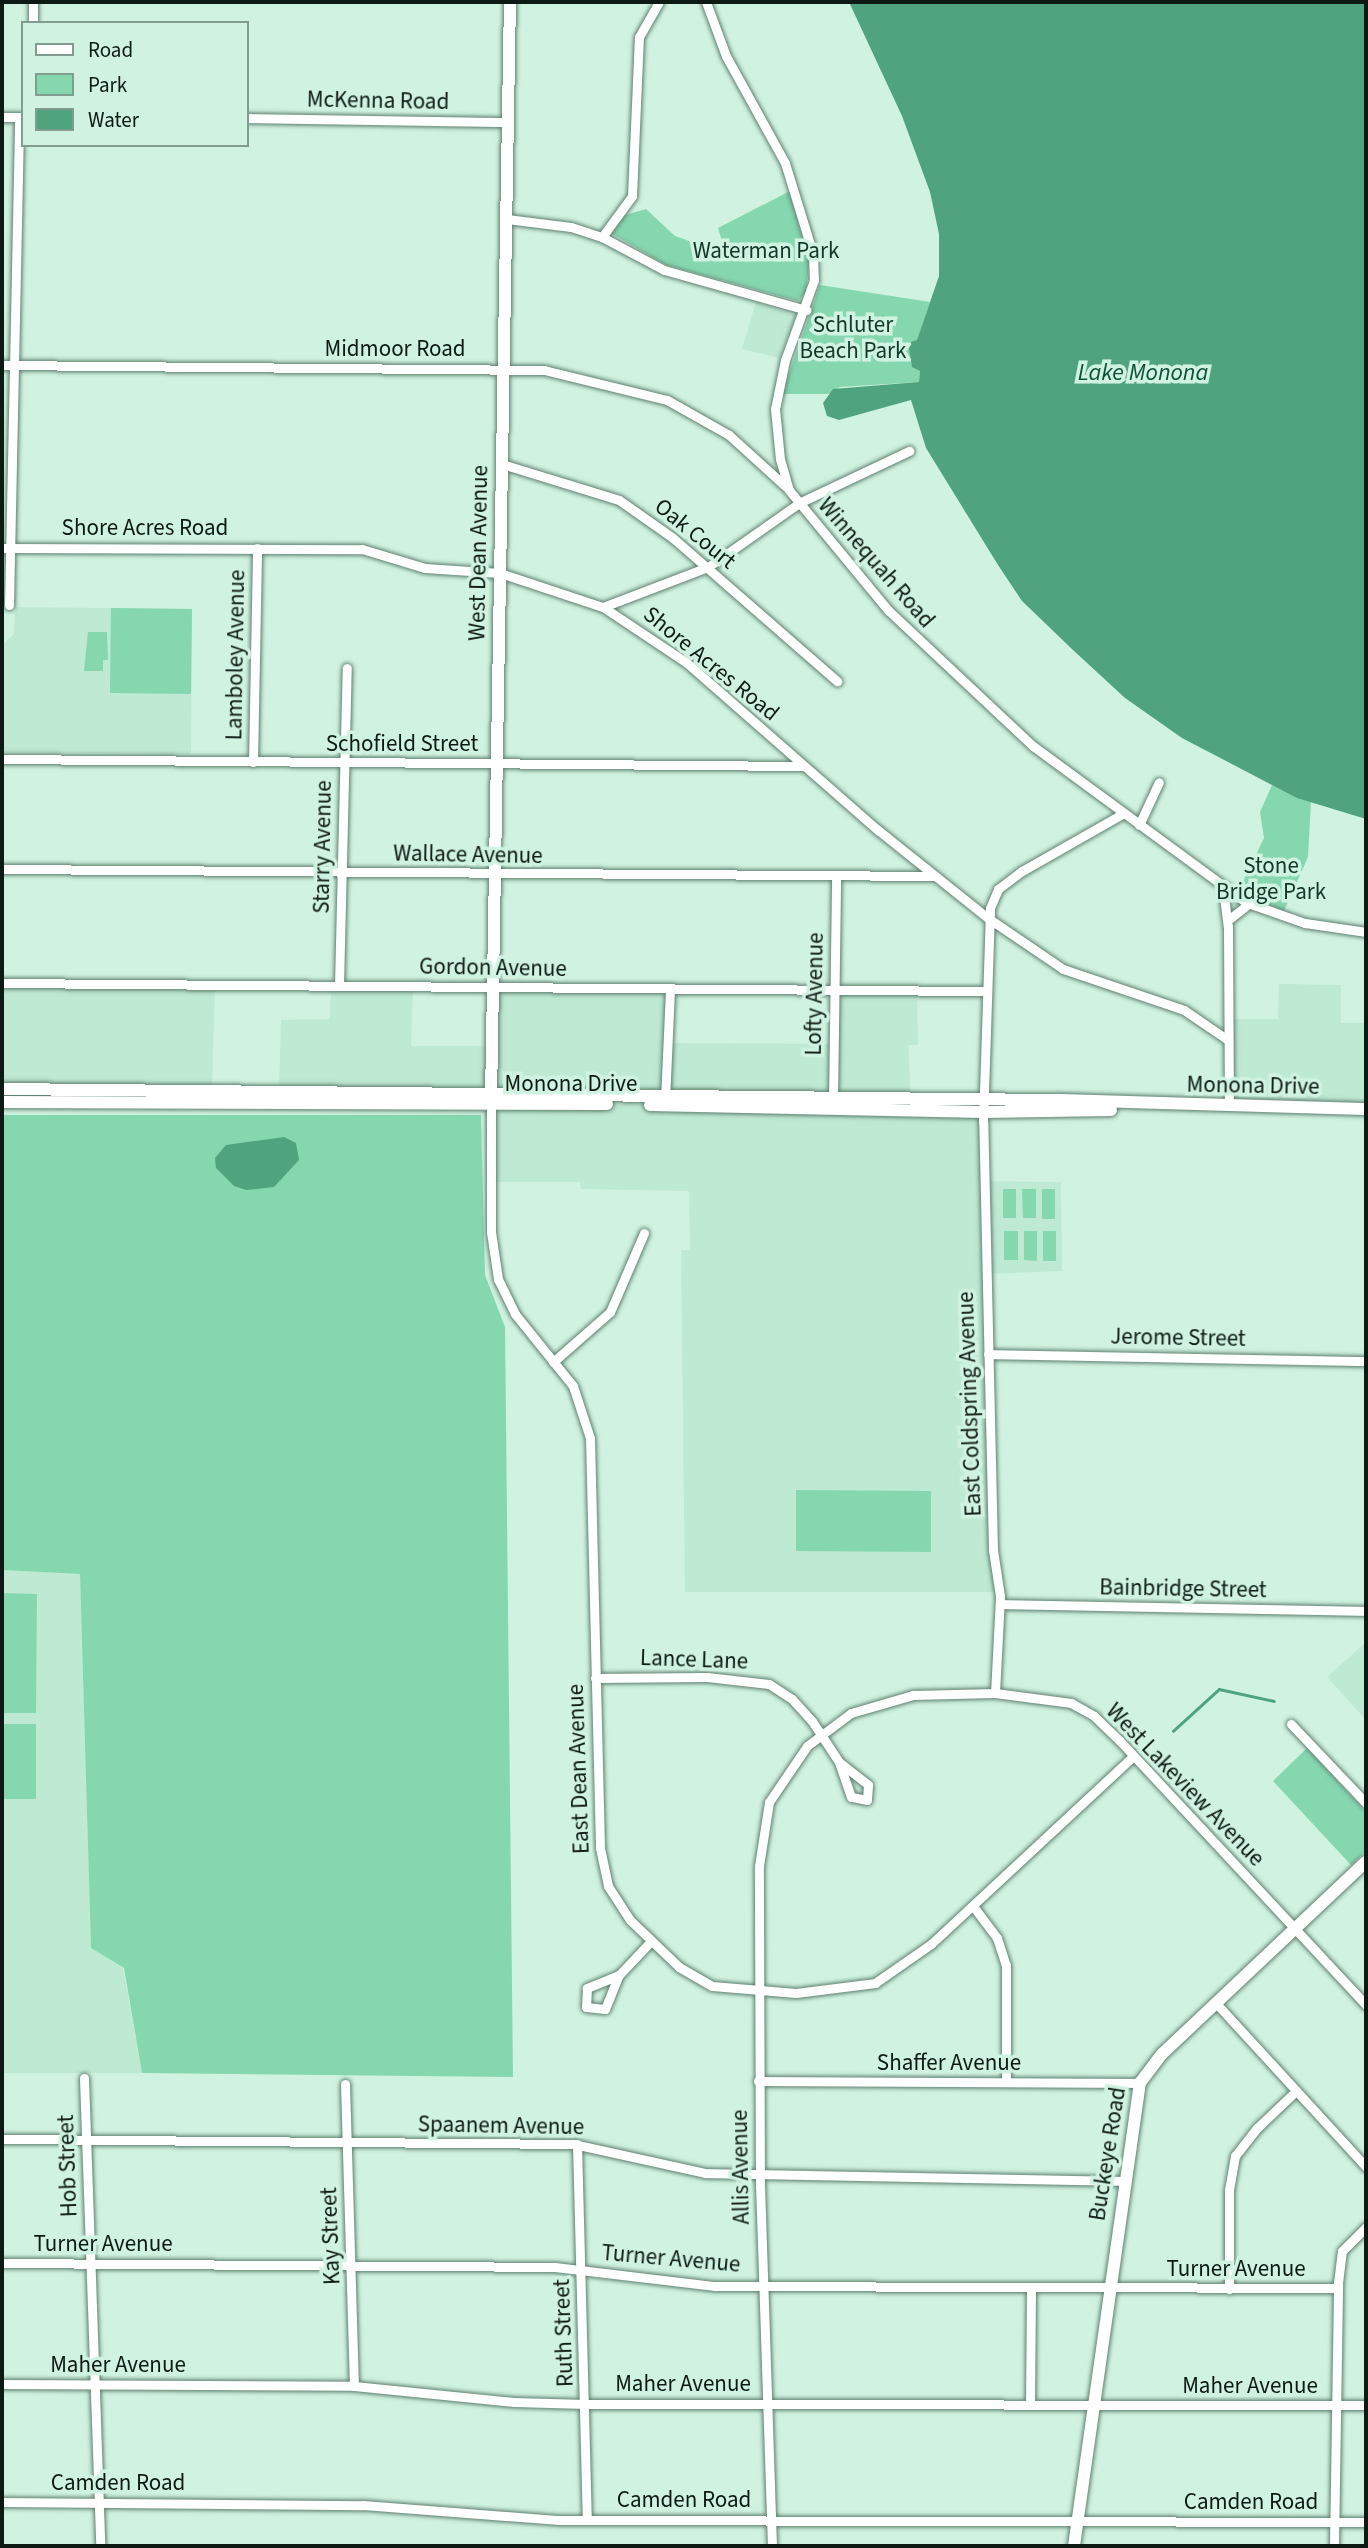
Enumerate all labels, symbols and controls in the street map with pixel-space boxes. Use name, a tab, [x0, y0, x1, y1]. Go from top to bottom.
legend	[21, 21, 248, 147]
text: Road	[88, 35, 133, 65]
text: Park	[88, 70, 127, 100]
street label: McKenna Road	[307, 86, 449, 116]
text: Water	[88, 105, 139, 135]
park label: Waterman Park	[693, 237, 839, 265]
park label: Schluter Beach Park	[800, 311, 906, 365]
street label: Midmoor Road	[324, 335, 466, 363]
water label: Lake Monona	[1078, 359, 1208, 387]
street label: West Dean Avenue	[464, 465, 494, 641]
street label: Winnequah Road	[812, 492, 940, 634]
street label: Oak Court	[649, 493, 741, 575]
street label: Shore Acres Road	[62, 514, 228, 542]
street label: Lamboley Avenue	[221, 569, 251, 741]
street label: Shore Acres Road	[638, 601, 784, 727]
street label: Schofield Street	[326, 730, 478, 758]
street label: Starry Avenue	[308, 780, 338, 914]
street label: Wallace Avenue	[393, 840, 543, 870]
park label: Stone Bridge Park	[1216, 852, 1326, 906]
street label: Lofty Avenue	[800, 932, 830, 1056]
street label: Gordon Avenue	[419, 953, 567, 983]
street label: Monona Drive	[505, 1070, 637, 1098]
street label: Monona Drive	[1186, 1071, 1320, 1101]
street label: East Coldspring Avenue	[952, 1291, 988, 1517]
street label: Jerome Street	[1110, 1323, 1246, 1353]
street label: Bainbridge Street	[1099, 1574, 1267, 1604]
street label: Lance Lane	[639, 1644, 749, 1676]
street label: East Dean Avenue	[562, 1683, 596, 1855]
street label: West Lakeview Avenue	[1100, 1698, 1270, 1872]
street label: Shaffer Avenue	[877, 2049, 1021, 2077]
street label: Buckeye Road	[1084, 2085, 1132, 2223]
street label: Allis Avenue	[726, 2109, 756, 2225]
street label: Spaanem Avenue	[418, 2111, 584, 2141]
street label: Hob Street	[52, 2114, 84, 2218]
street label: Kay Street	[316, 2187, 346, 2285]
street label: Turner Avenue	[33, 2230, 173, 2258]
street label: Turner Avenue	[600, 2239, 742, 2279]
street label: Turner Avenue	[1166, 2255, 1306, 2283]
street label: Ruth Street	[548, 2278, 580, 2388]
street label: Maher Avenue	[50, 2351, 186, 2379]
street label: Maher Avenue	[615, 2370, 751, 2398]
street label: Maher Avenue	[1182, 2372, 1318, 2400]
street label: Camden Road	[51, 2469, 185, 2497]
street label: Camden Road	[617, 2486, 751, 2514]
street label: Camden Road	[1184, 2488, 1318, 2516]

